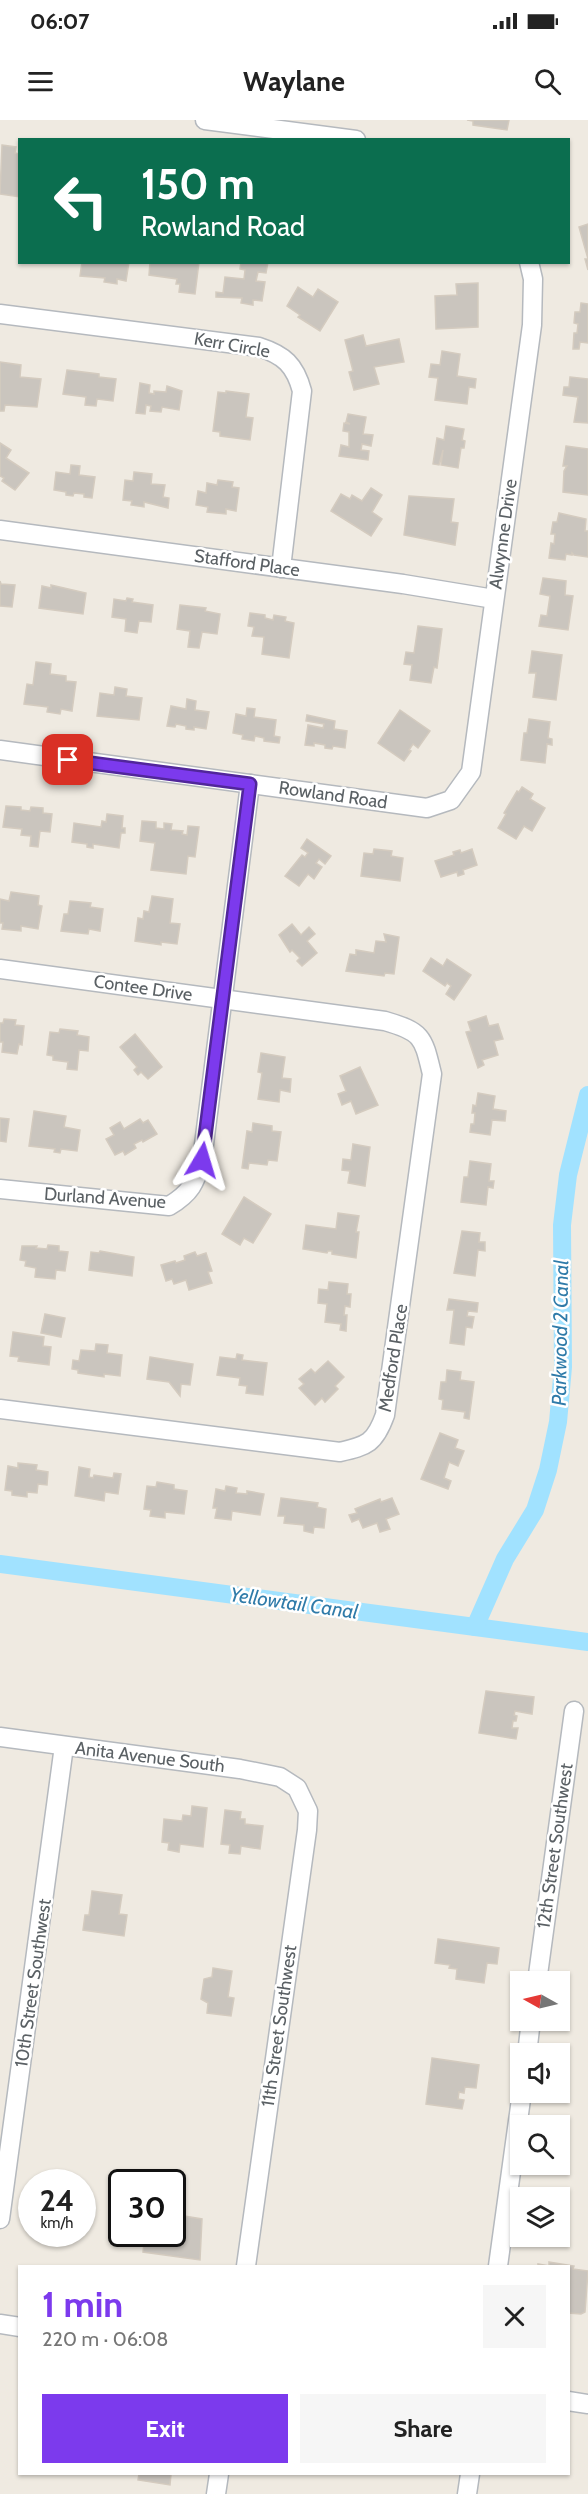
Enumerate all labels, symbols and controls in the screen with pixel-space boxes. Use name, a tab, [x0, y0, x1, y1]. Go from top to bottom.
text: 06:07	[30, 8, 90, 35]
icon: menu	[24, 65, 57, 98]
text: Waylane	[243, 65, 345, 98]
icon: search	[531, 65, 564, 98]
text: 150 m	[141, 158, 255, 210]
icon: left	[42, 162, 120, 240]
text: Rowland Road	[141, 210, 305, 243]
street label: Kerr Circle	[192, 328, 272, 362]
street label: Alwynne Drive	[484, 477, 522, 591]
street label: Stafford Place	[193, 545, 301, 581]
pin	[42, 734, 93, 785]
icon: arrive	[51, 743, 84, 776]
street label: Rowland Road	[277, 776, 389, 814]
street label: Contee Drive	[92, 970, 194, 1006]
position arrow	[170, 1128, 234, 1192]
street label: Durland Avenue	[43, 1183, 167, 1213]
water label: Parkwood 2 Canal	[547, 1260, 573, 1406]
street label: Medford Place	[374, 1302, 412, 1414]
water label: Yellowtail Canal	[228, 1582, 360, 1624]
street label: Anita Avenue South	[74, 1737, 226, 1777]
street label: 12th Street Southwest	[533, 1762, 577, 1930]
street label: 10th Street Southwest	[10, 1897, 56, 2069]
street label: 11th Street Southwest	[257, 1944, 301, 2108]
north arrow	[510, 1971, 570, 2031]
map controls	[510, 1971, 570, 2247]
button: sound	[510, 2043, 570, 2103]
button: search	[510, 2115, 570, 2175]
speed limit sign: 30	[108, 2169, 186, 2247]
text: 24	[40, 2182, 74, 2219]
button: layers	[510, 2187, 570, 2247]
text: km/h	[41, 2214, 73, 2232]
text: 1 min	[42, 2282, 123, 2326]
button: close	[483, 2285, 546, 2348]
text: 220 m · 06:08	[42, 2327, 168, 2351]
button: Exit	[42, 2394, 288, 2463]
button: Share	[300, 2394, 546, 2463]

